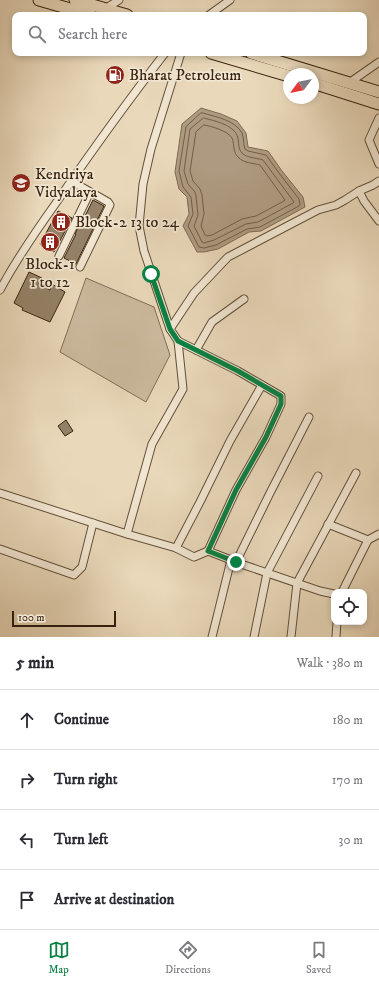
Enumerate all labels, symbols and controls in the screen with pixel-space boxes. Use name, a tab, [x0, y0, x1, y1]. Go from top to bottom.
search box	[12, 12, 367, 56]
icon: search	[26, 23, 48, 45]
text: Search here	[58, 25, 127, 44]
fuel station icon: Bharat Petroleum	[104, 64, 126, 86]
place label: Bharat Petroleum	[129, 65, 241, 85]
north arrow	[283, 68, 319, 104]
place label: Kendriya Vidyalaya	[34, 164, 98, 202]
school or university icon: Kendriya Vidyalaya	[10, 172, 32, 194]
building icon: Block-2 13 to 24	[50, 211, 72, 233]
place label: Block-2 13 to 24	[75, 212, 180, 232]
building icon: Block-1 1 to 12	[39, 231, 61, 253]
place label: Block-1 1 to 12	[25, 254, 75, 292]
route start	[142, 265, 160, 283]
route end	[227, 553, 245, 571]
map controls	[331, 589, 367, 625]
button: locate	[331, 589, 367, 625]
scale bar	[12, 609, 116, 628]
text: 100 m	[18, 611, 44, 625]
text: 5 min	[16, 652, 54, 674]
text: Walk · 380 m	[296, 655, 363, 671]
icon: ahead	[16, 709, 38, 731]
text: Continue	[54, 710, 109, 729]
text: 180 m	[332, 712, 363, 728]
icon: right	[16, 769, 38, 791]
text: Turn right	[54, 770, 117, 789]
text: 170 m	[332, 772, 363, 788]
icon: left	[16, 829, 38, 851]
text: Turn left	[54, 830, 108, 849]
text: 30 m	[339, 832, 363, 848]
icon: arrive	[16, 889, 38, 911]
text: Arrive at destination	[54, 890, 174, 909]
tab: Map	[48, 939, 70, 977]
tab: Directions	[165, 939, 211, 977]
tab: Saved	[306, 939, 331, 977]

